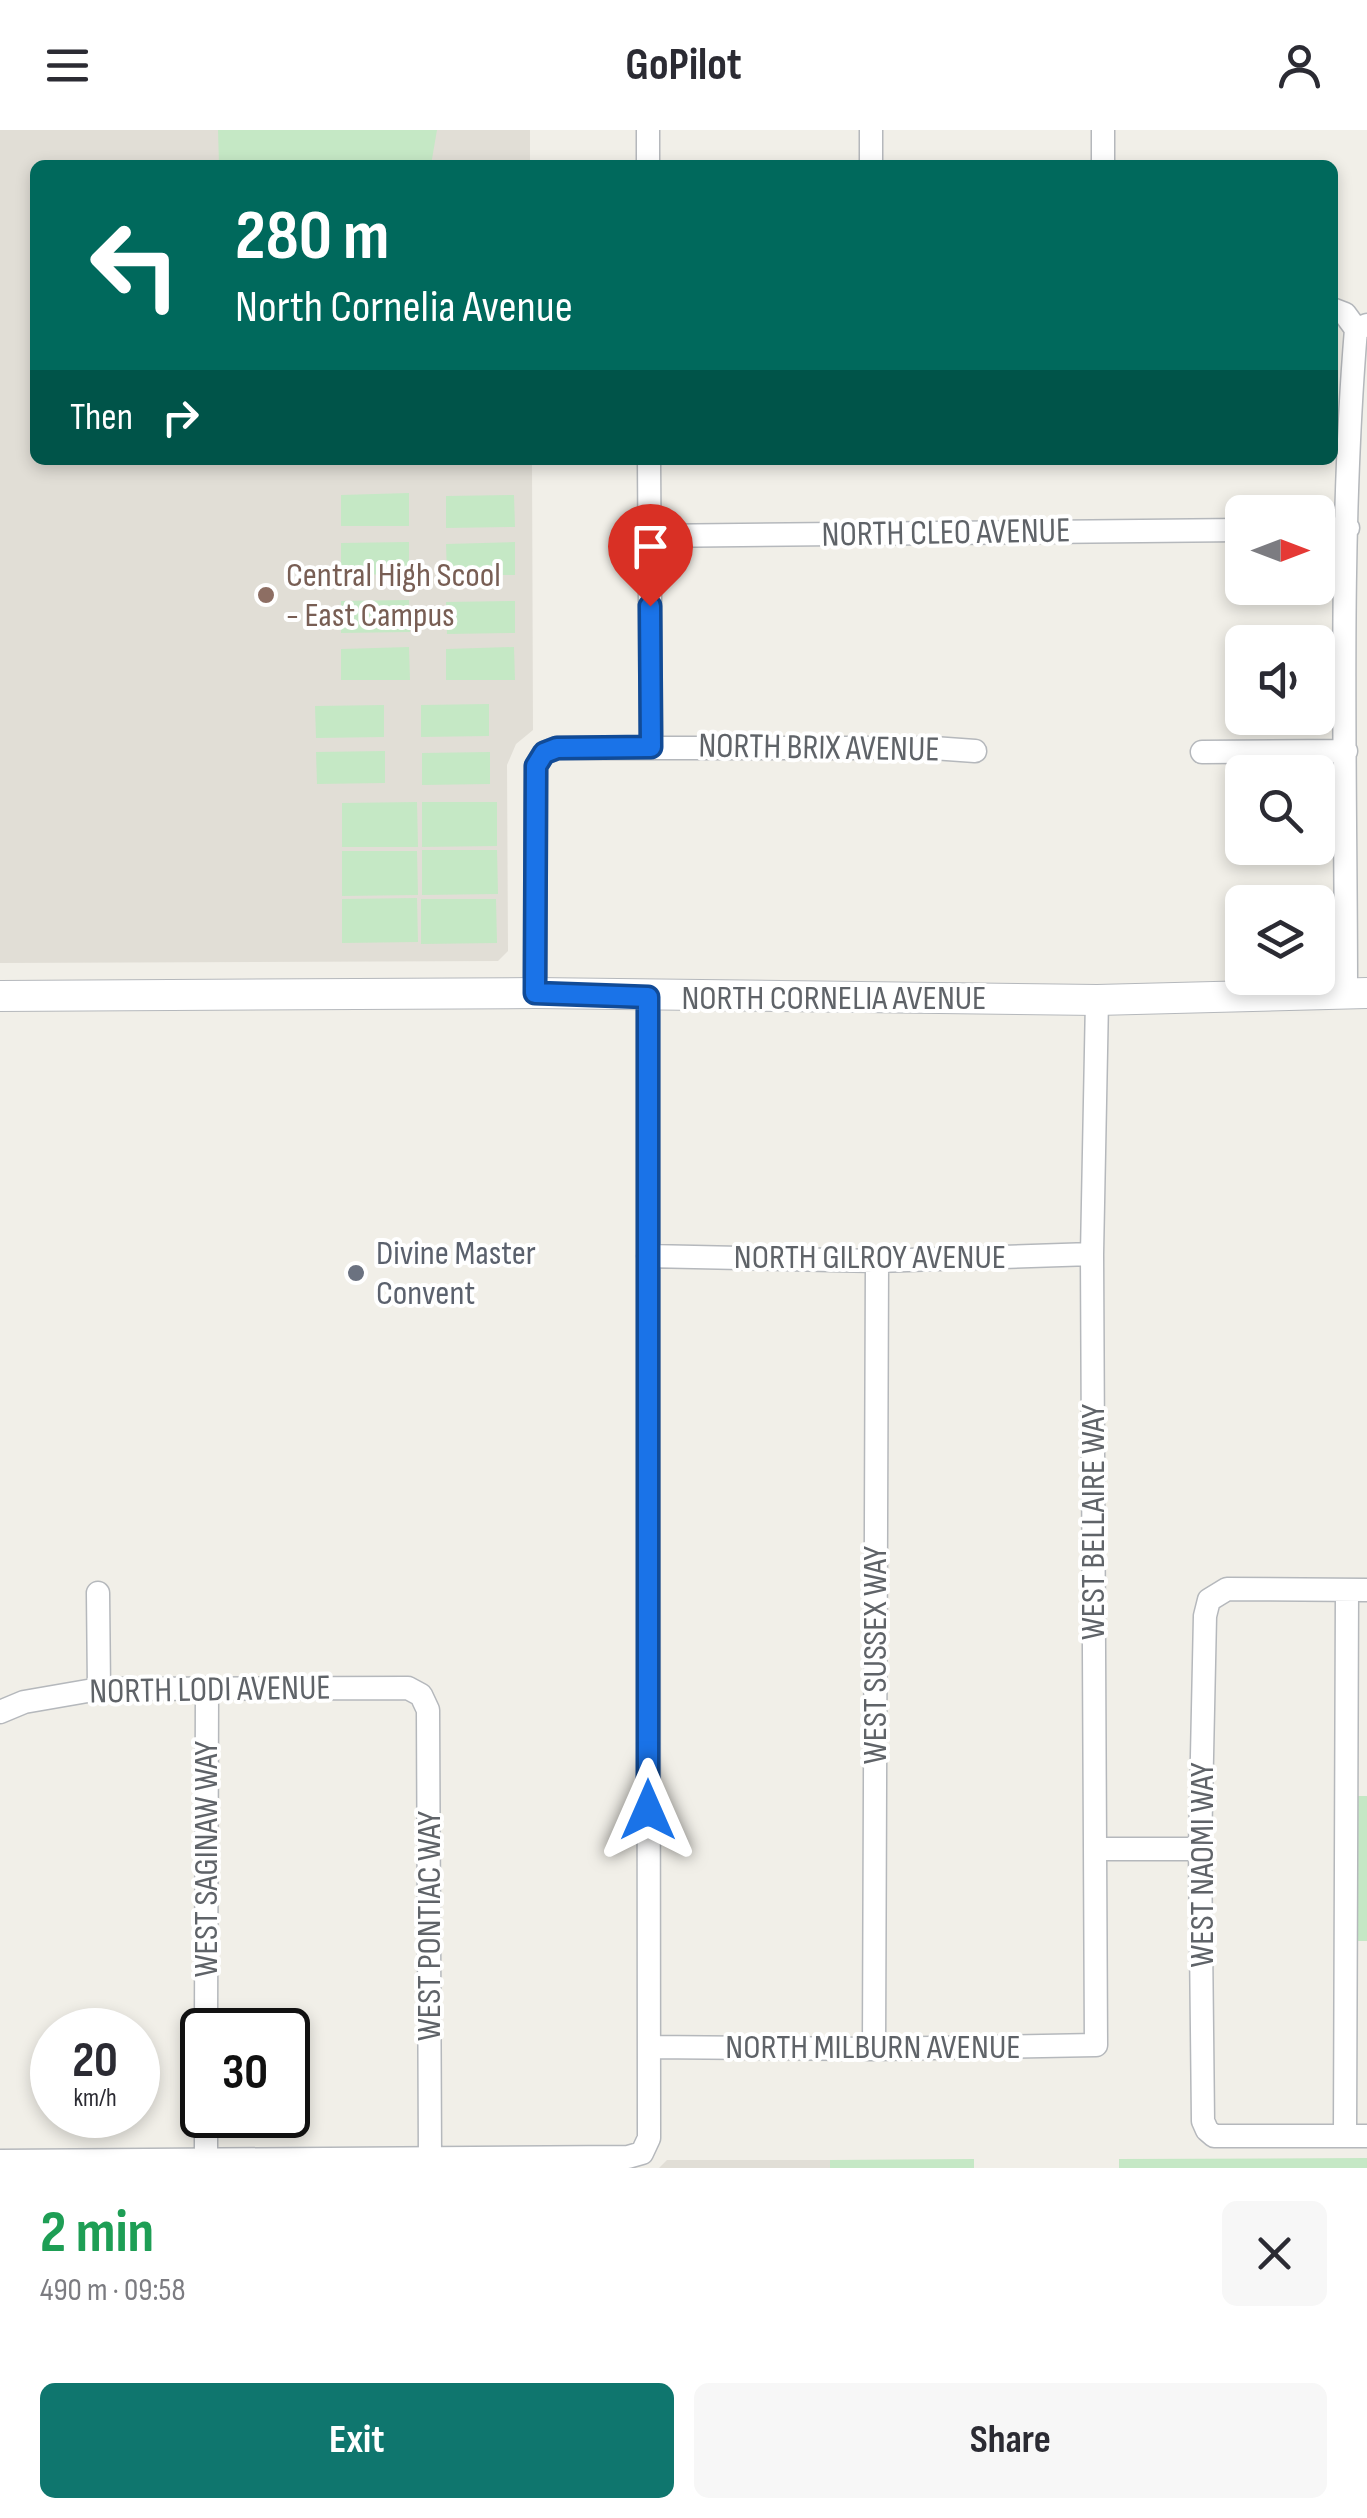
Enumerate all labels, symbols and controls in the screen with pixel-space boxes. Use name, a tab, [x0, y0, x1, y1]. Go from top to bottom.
icon: menu	[40, 38, 95, 93]
text: GoPilot	[625, 38, 742, 93]
icon: person	[1272, 38, 1327, 93]
text: 280 m	[235, 195, 389, 279]
icon: left	[70, 200, 200, 330]
text: North Cornelia Avenue	[235, 280, 573, 335]
icon: right	[153, 390, 208, 445]
text: Then	[70, 395, 133, 440]
north arrow	[1225, 495, 1335, 605]
map controls	[1225, 495, 1335, 995]
pin	[608, 504, 693, 607]
street label: NORTH CLEO AVENUE	[821, 509, 1071, 557]
icon: arrive	[623, 519, 678, 574]
place label: Central High Scool - East Campus	[286, 554, 501, 637]
marker: Central High Scool - East Campus	[255, 584, 277, 606]
button: sound	[1225, 625, 1335, 735]
street label: NORTH BRIX AVENUE	[698, 724, 940, 772]
button: search	[1225, 755, 1335, 865]
button: layers	[1225, 885, 1335, 995]
street label: NORTH CORNELIA AVENUE	[681, 977, 987, 1020]
place label: Divine Master Convent	[376, 1232, 536, 1315]
street label: NORTH GILROY AVENUE	[734, 1236, 1006, 1279]
marker: Divine Master Convent	[345, 1262, 367, 1284]
street label: WEST BELLAIRE WAY	[1072, 1403, 1115, 1640]
street label: WEST SUSSEX WAY	[854, 1545, 897, 1764]
street label: NORTH LODI AVENUE	[89, 1666, 331, 1714]
street label: WEST SAGINAW WAY	[185, 1740, 228, 1977]
position arrow	[596, 1758, 700, 1862]
street label: WEST NAOMI WAY	[1181, 1762, 1224, 1968]
street label: WEST PONTIAC WAY	[408, 1811, 451, 2041]
speed limit sign: 30	[180, 2008, 310, 2138]
street label: NORTH MILBURN AVENUE	[725, 2026, 1021, 2069]
text: 20	[72, 2031, 118, 2091]
text: km/h	[73, 2083, 117, 2114]
text: 2 min	[40, 2197, 154, 2269]
button: close	[1222, 2201, 1327, 2306]
text: 490 m · 09:58	[40, 2271, 185, 2310]
button: Exit	[40, 2383, 674, 2498]
button: Share	[694, 2383, 1327, 2498]

